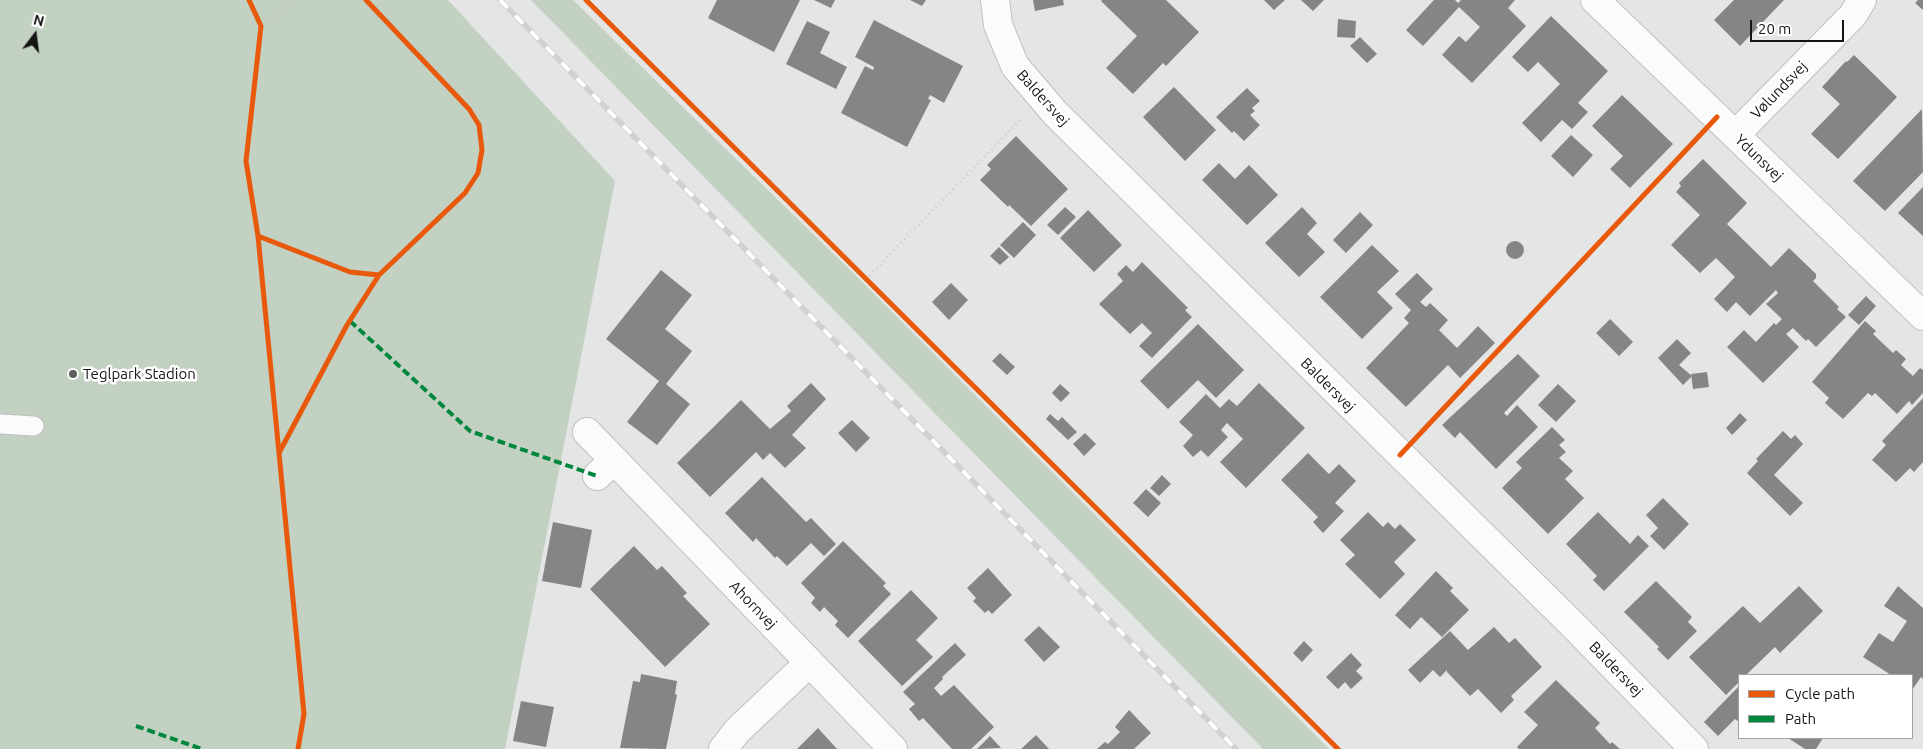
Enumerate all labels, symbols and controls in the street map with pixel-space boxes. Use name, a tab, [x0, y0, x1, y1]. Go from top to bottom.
north arrow	[10, 10, 60, 60]
scale bar	[1753, 10, 1847, 42]
text: N	[32, 11, 46, 30]
text: 20 m	[1758, 20, 1791, 37]
street label: Vølundsvej	[1747, 57, 1811, 123]
street label: Baldersvej	[1013, 66, 1073, 130]
street label: Ydunsvej	[1731, 131, 1787, 185]
street label: Baldersvej	[1297, 354, 1359, 416]
place label: Teglpark Stadion	[83, 365, 196, 383]
marker: Teglpark Stadion	[67, 368, 79, 380]
street label: Ahornvej	[726, 577, 780, 633]
street label: Baldersvej	[1585, 638, 1647, 700]
legend	[1738, 674, 1913, 739]
text: Cycle path	[1785, 685, 1855, 702]
text: Path	[1785, 710, 1816, 727]

